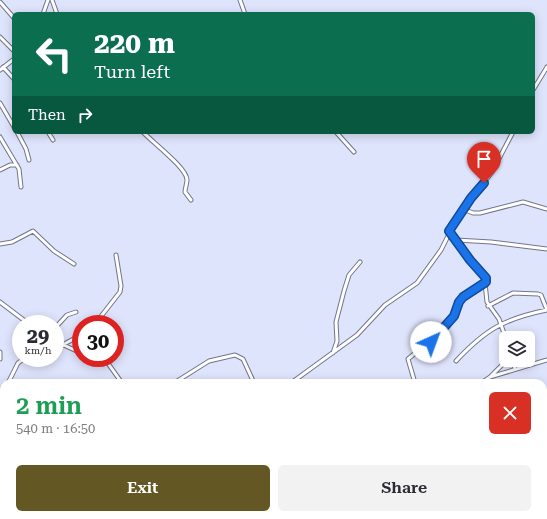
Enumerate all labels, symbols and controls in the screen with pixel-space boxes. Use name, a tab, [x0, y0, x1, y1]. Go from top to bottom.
text: 220 m	[94, 27, 175, 60]
icon: left	[28, 28, 80, 80]
text: Turn left	[94, 61, 170, 82]
icon: right	[74, 104, 96, 126]
text: Then	[28, 106, 66, 124]
pin	[467, 142, 501, 183]
icon: arrive	[473, 148, 495, 170]
speed limit sign: 30	[72, 315, 124, 367]
position arrow	[410, 321, 452, 363]
text: 29	[27, 324, 49, 348]
map controls	[499, 331, 535, 367]
button: layers	[499, 331, 535, 367]
text: km/h	[25, 345, 51, 356]
text: 2 min	[16, 392, 82, 420]
button: close	[489, 392, 531, 434]
text: 540 m · 16:50	[16, 421, 95, 436]
button: Exit	[16, 465, 270, 511]
button: Share	[278, 465, 531, 511]

